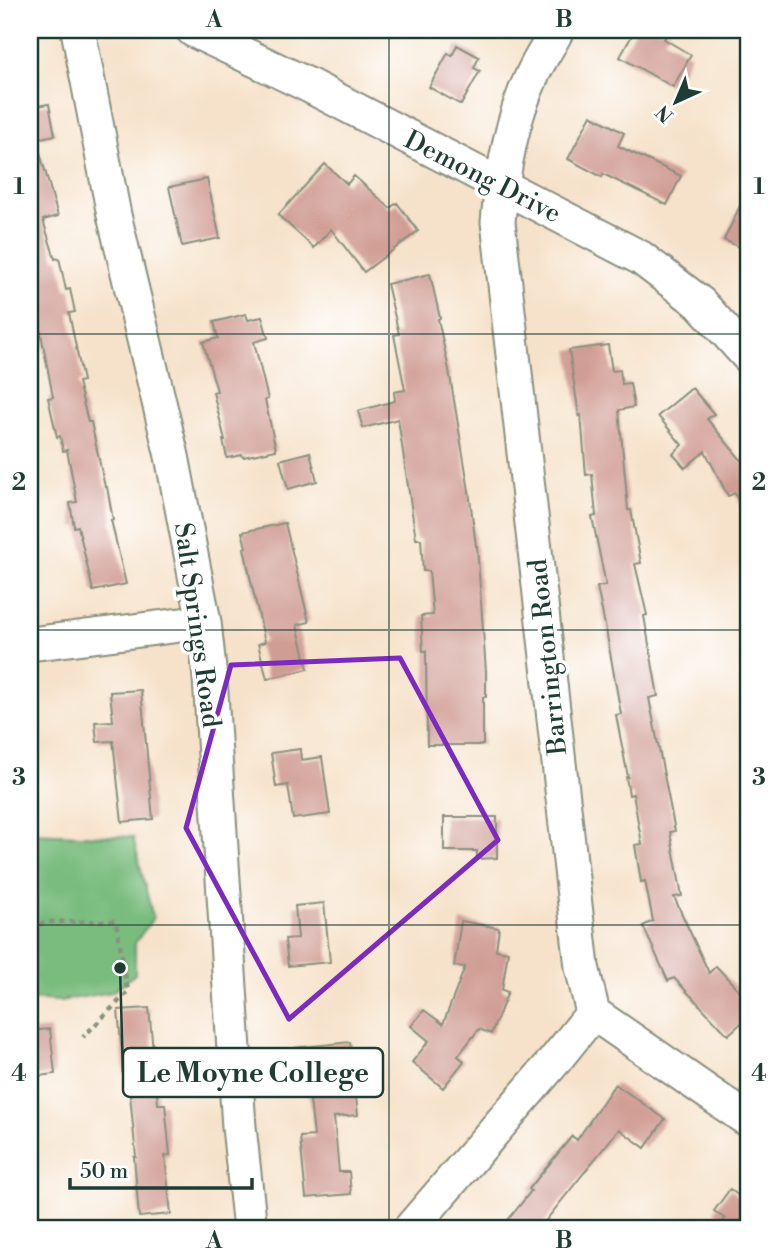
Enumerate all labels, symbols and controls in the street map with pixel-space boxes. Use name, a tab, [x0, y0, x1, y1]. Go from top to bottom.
text: A	[205, 6, 223, 34]
text: B	[555, 6, 573, 34]
north arrow	[642, 66, 712, 136]
text: N	[651, 100, 679, 127]
street label: Demong Drive	[399, 124, 566, 230]
text: 1	[13, 173, 25, 201]
text: 1	[753, 173, 765, 201]
text: 2	[12, 469, 26, 497]
text: 2	[752, 469, 766, 497]
street label: Salt Springs Road	[167, 521, 227, 730]
street label: Barrington Road	[522, 557, 574, 758]
text: 3	[12, 764, 26, 792]
text: 3	[752, 764, 766, 792]
callout: Le Moyne College	[123, 1048, 383, 1097]
text: Le Moyne College	[137, 1056, 369, 1091]
text: 4	[11, 1060, 27, 1088]
text: 4	[751, 1060, 767, 1088]
scale bar	[70, 1147, 252, 1191]
text: 50 m	[80, 1159, 128, 1185]
text: A	[205, 1227, 223, 1255]
text: B	[555, 1227, 573, 1255]

